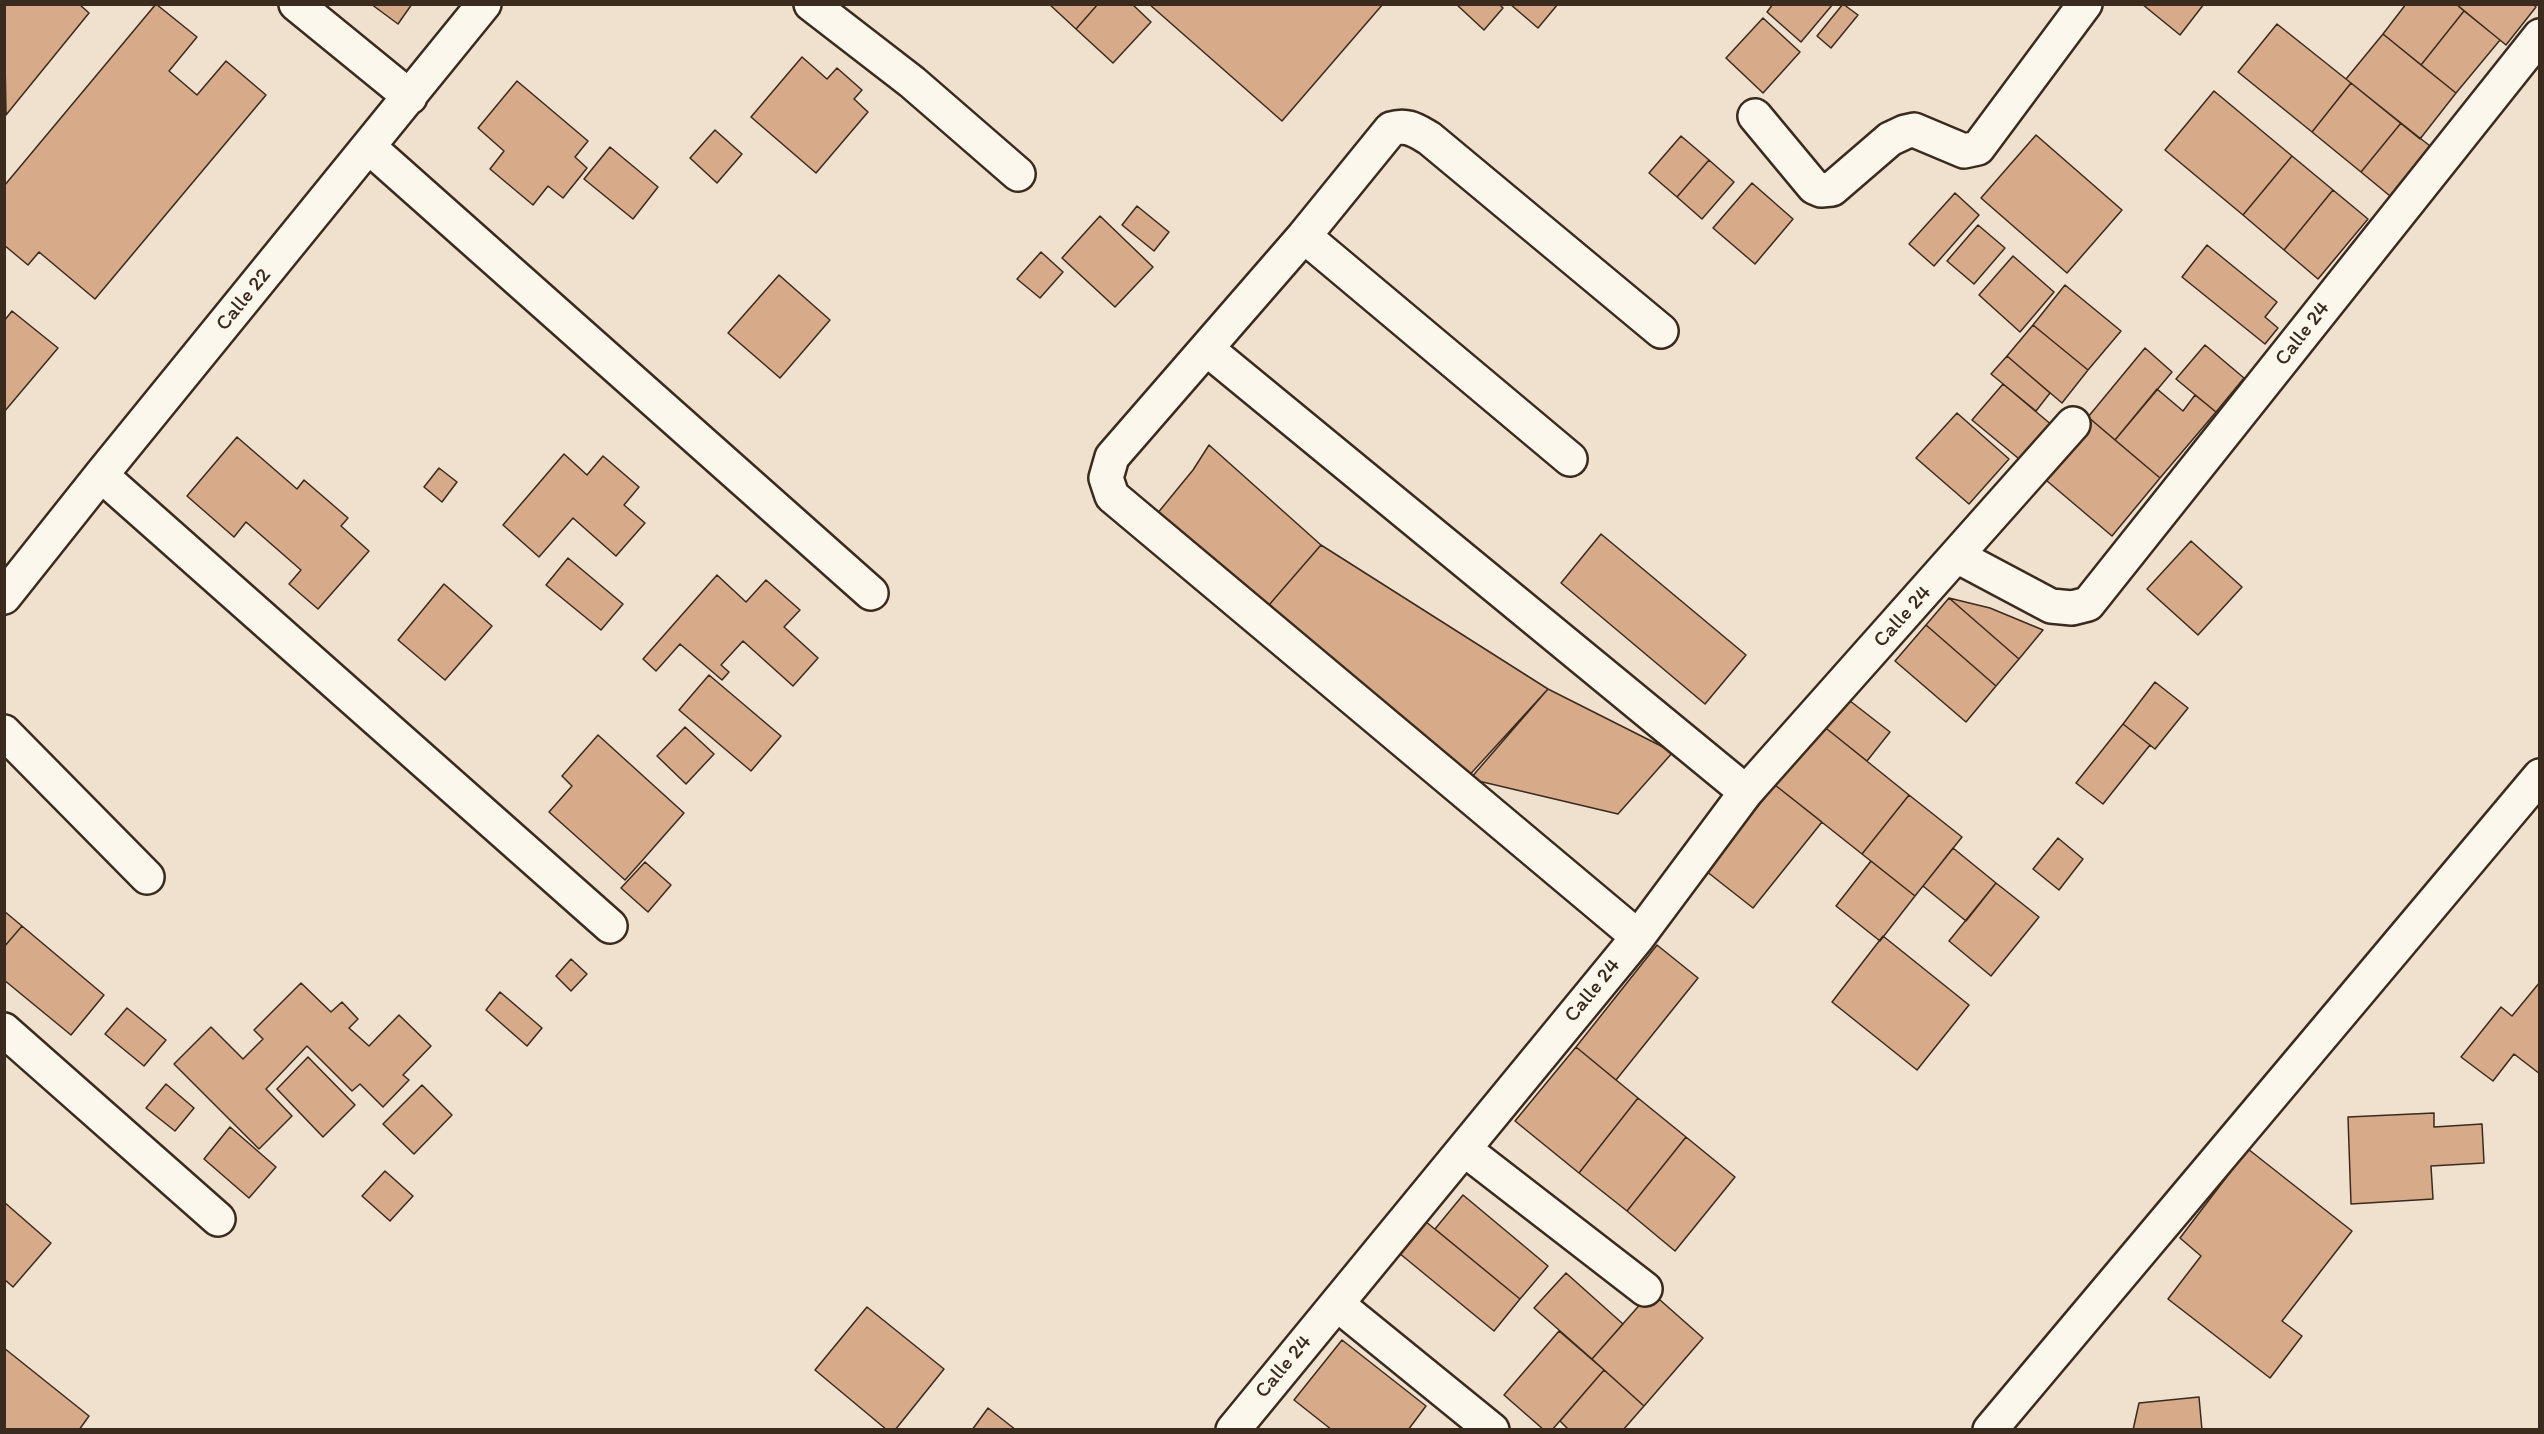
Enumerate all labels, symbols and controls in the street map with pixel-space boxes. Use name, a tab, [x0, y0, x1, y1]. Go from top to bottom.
street label: Calle 22	[211, 264, 277, 336]
street label: Calle 24	[2270, 297, 2336, 371]
street label: Calle 24	[1869, 581, 1937, 653]
street label: Calle 24	[1560, 954, 1626, 1028]
street label: Calle 24	[1250, 1330, 1318, 1404]

